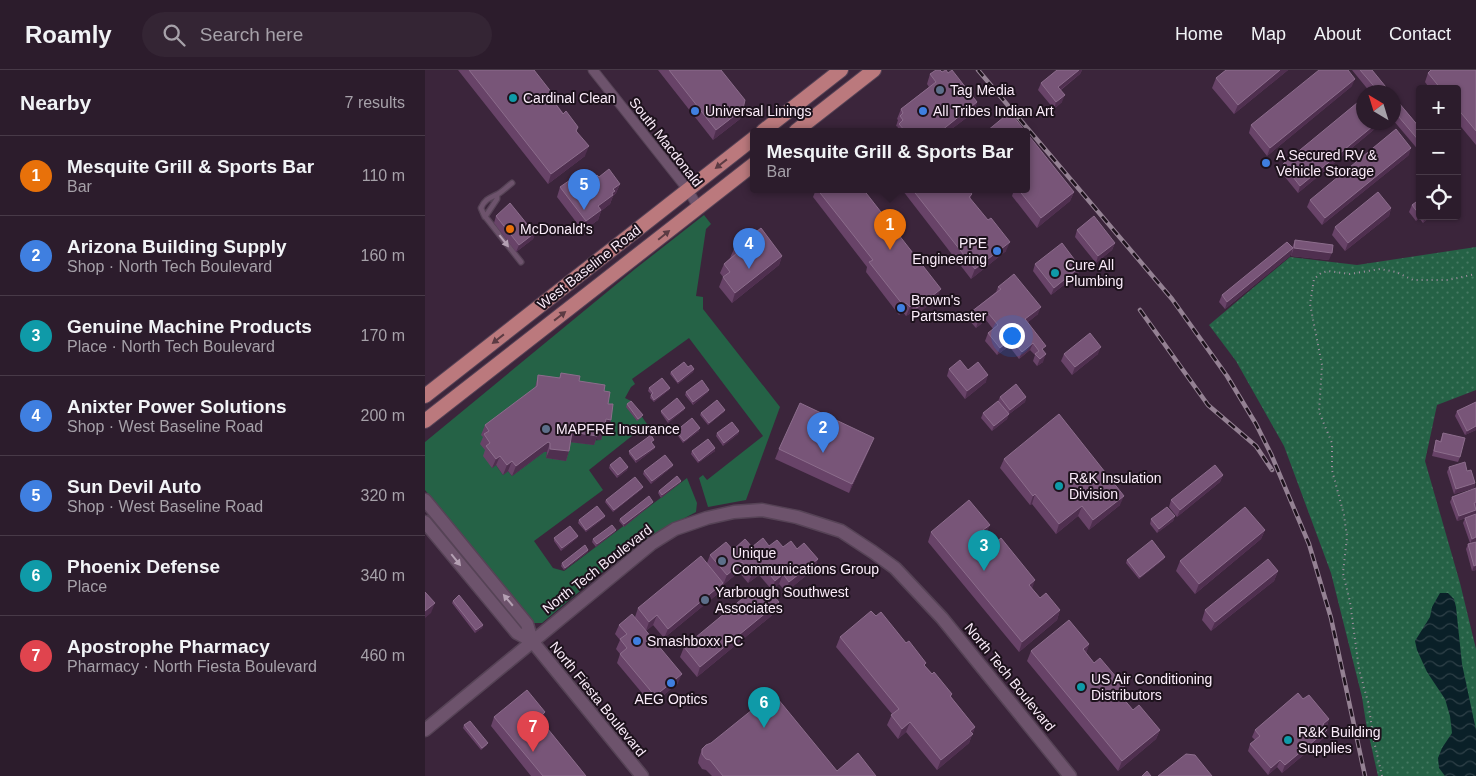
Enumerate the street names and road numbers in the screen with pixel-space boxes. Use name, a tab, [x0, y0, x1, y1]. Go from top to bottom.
street label: South Macdonald	[626, 94, 706, 190]
street label: West Baseline Road	[534, 222, 644, 312]
street label: North Tech Boulevard	[539, 521, 655, 617]
street label: North Tech Boulevard	[962, 620, 1058, 734]
street label: North Fiesta Boulevard	[547, 638, 649, 760]

